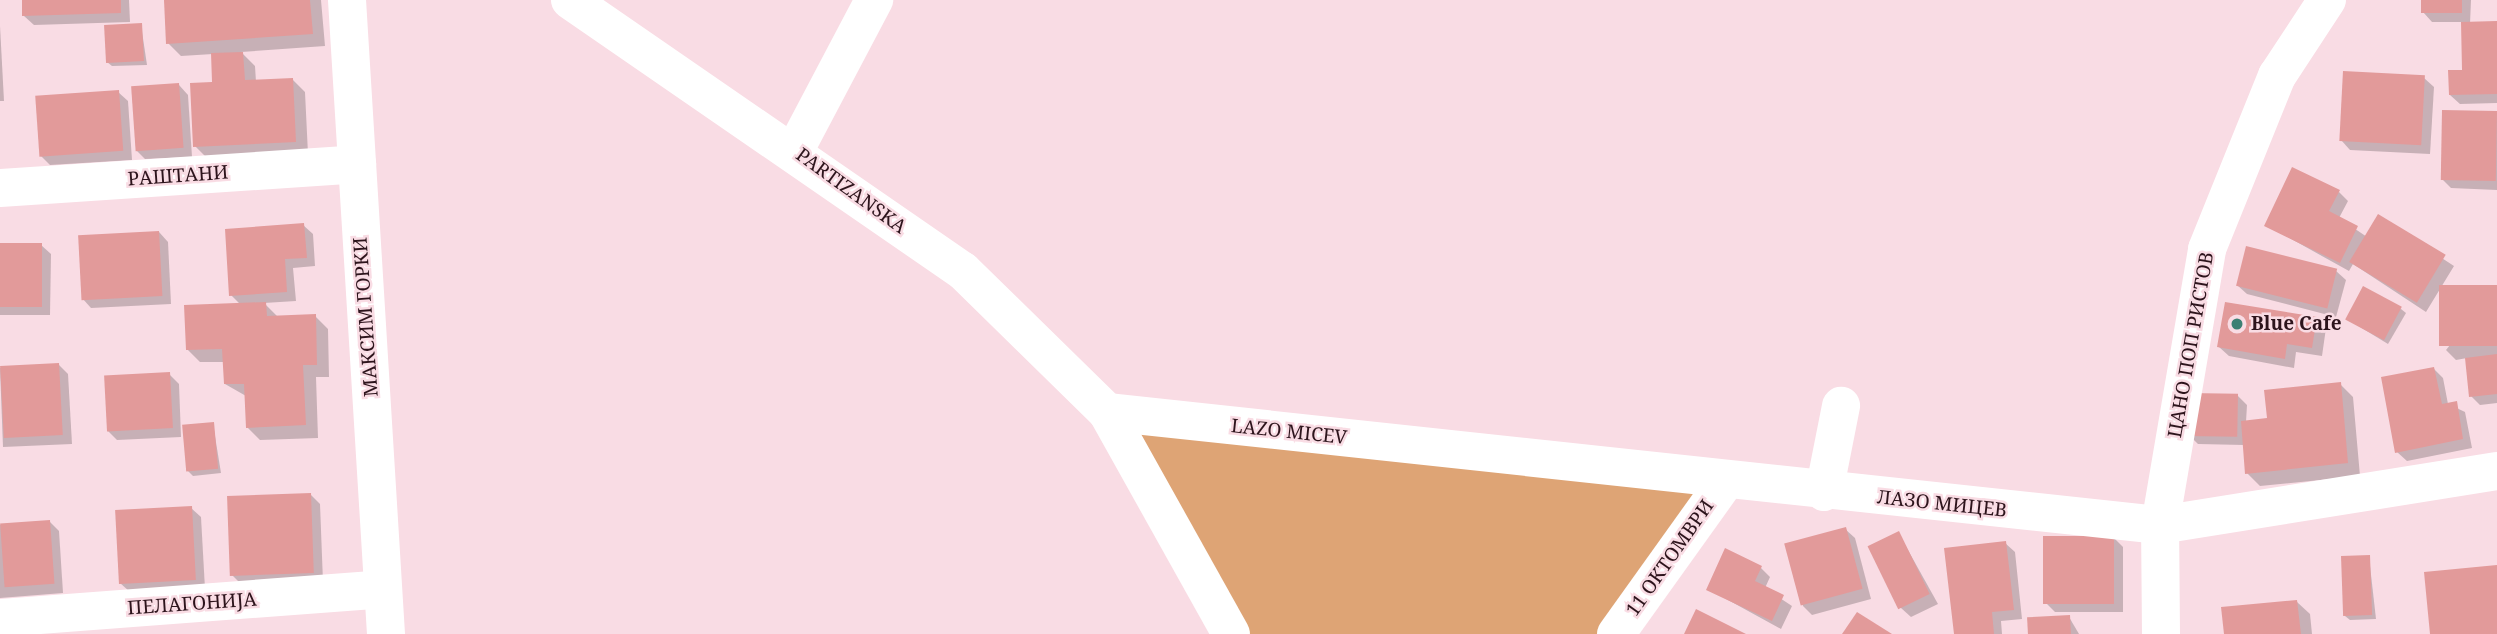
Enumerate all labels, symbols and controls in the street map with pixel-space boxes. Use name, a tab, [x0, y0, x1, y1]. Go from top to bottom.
street label: PARTIZANSKA	[791, 143, 911, 239]
street label: РАШТАНИ	[127, 161, 229, 191]
street label: МАКСИМ ГОРКИ	[349, 236, 383, 398]
street label: ЦАНО ПОП РИСТОВ	[2163, 250, 2219, 440]
place label: Blue Cafe	[2251, 313, 2342, 335]
marker: Blue Cafe	[2229, 316, 2245, 332]
street label: LAZO MICEV	[1230, 415, 1348, 449]
street label: ЛАЗО МИЦЕВ	[1876, 486, 2008, 522]
street label: 11 ОКТОМВРИ	[1621, 495, 1719, 621]
street label: ПЕЛАГОНИЈА	[127, 588, 257, 620]

